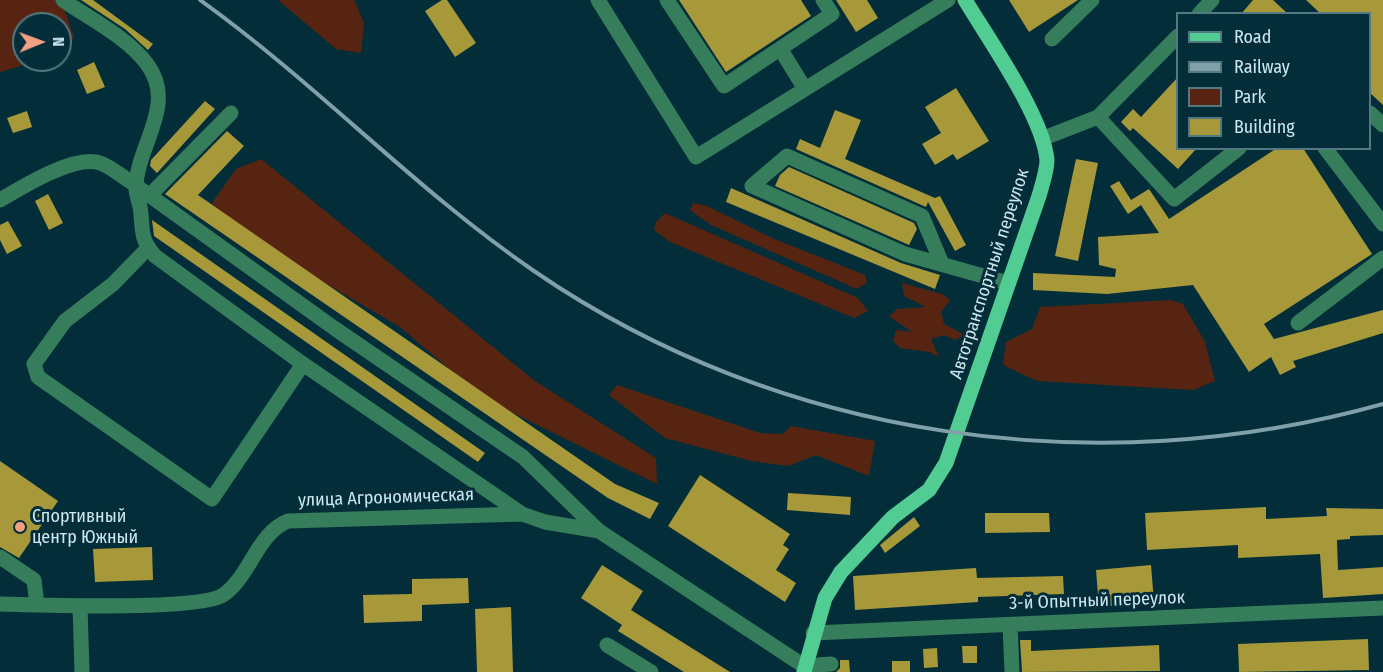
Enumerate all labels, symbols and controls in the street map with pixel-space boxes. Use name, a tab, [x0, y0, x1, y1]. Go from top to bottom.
north arrow	[12, 12, 72, 72]
legend	[1176, 12, 1371, 150]
text: Road	[1234, 26, 1271, 48]
text: N	[49, 37, 68, 47]
text: Railway	[1234, 56, 1290, 78]
text: Park	[1234, 86, 1266, 108]
text: Building	[1234, 116, 1295, 138]
street label: Автотранспортный переулок	[946, 166, 1034, 382]
street label: улица Агрономическая	[298, 484, 474, 512]
place label: Спортивный центр Южный	[32, 506, 138, 548]
marker: Спортивный центр Южный	[13, 520, 27, 534]
street label: 3-й Опытный переулок	[1009, 587, 1185, 615]

